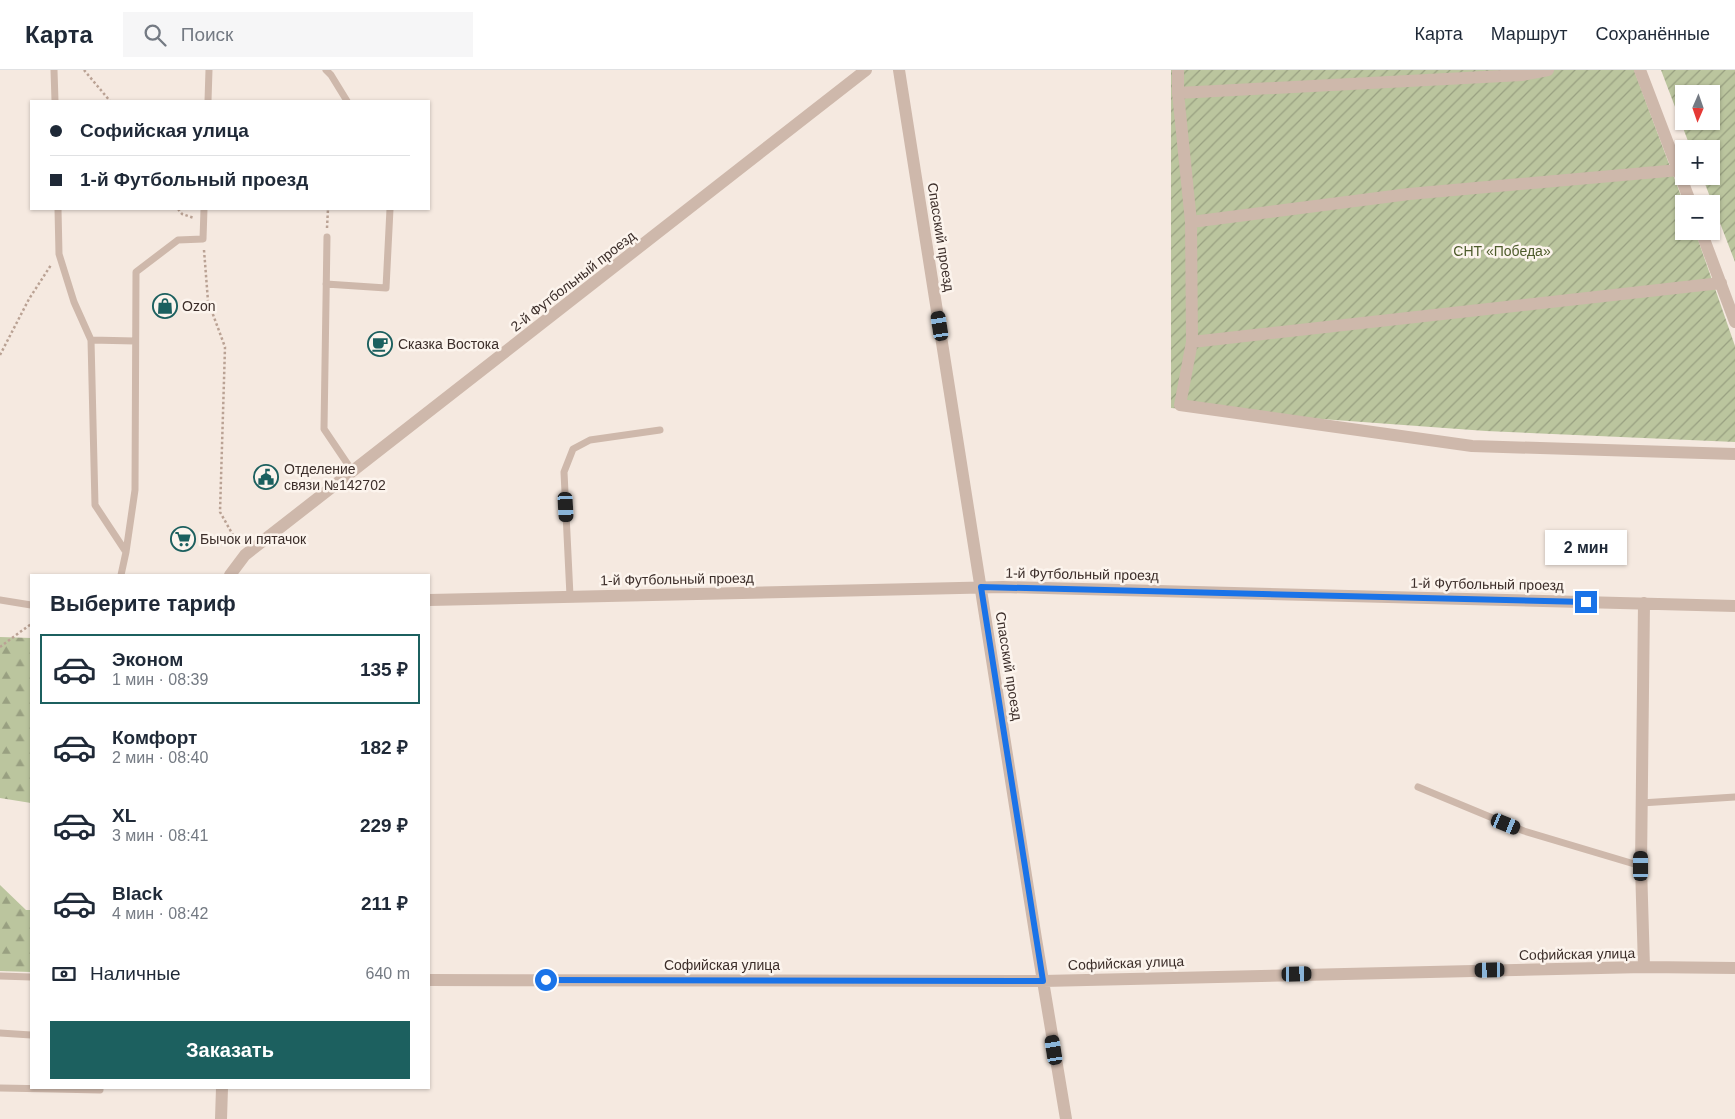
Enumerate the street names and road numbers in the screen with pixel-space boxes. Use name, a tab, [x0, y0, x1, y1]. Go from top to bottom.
street label: Спасский проезд	[924, 181, 958, 293]
street label: 2-й Футбольный проезд	[508, 227, 638, 335]
street label: 1-й Футбольный проезд	[1005, 565, 1159, 583]
street label: 1-й Футбольный проезд	[600, 570, 754, 588]
street label: 1-й Футбольный проезд	[1410, 575, 1564, 593]
street label: Спасский проезд	[992, 610, 1026, 722]
street label: Софийская улица	[1519, 945, 1635, 963]
street label: Софийская улица	[1068, 953, 1185, 973]
street label: Софийская улица	[664, 957, 780, 973]

